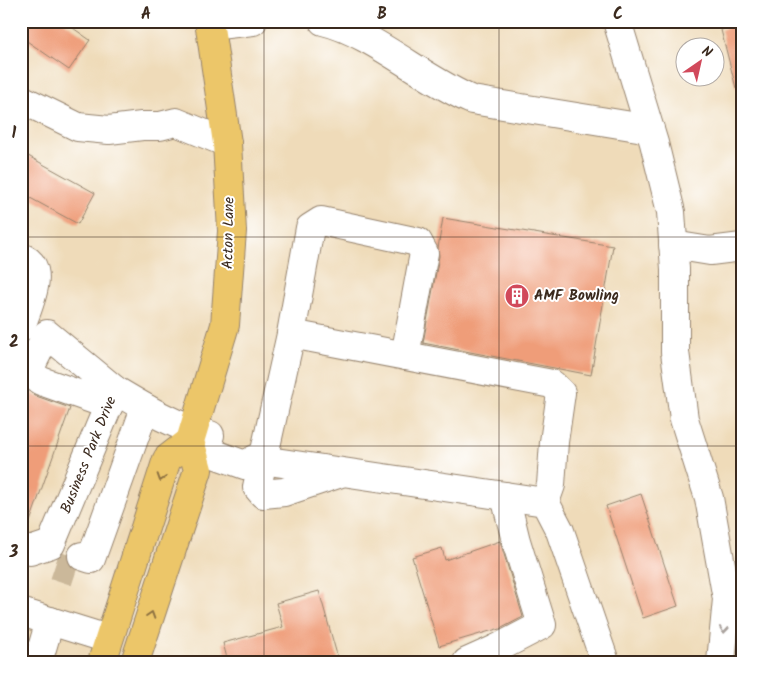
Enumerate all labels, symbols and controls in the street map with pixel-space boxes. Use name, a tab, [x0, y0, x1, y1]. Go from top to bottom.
text: A	[141, 2, 151, 27]
text: B	[377, 2, 387, 27]
text: C	[613, 2, 623, 27]
north arrow	[676, 38, 726, 88]
text: N	[697, 40, 717, 64]
text: 1	[12, 121, 17, 146]
street label: Acton Lane	[216, 196, 242, 269]
building icon: AMF Bowling	[504, 283, 530, 309]
place label: AMF Bowling	[534, 284, 619, 308]
text: 2	[9, 330, 19, 355]
street label: Business Park Drive	[55, 392, 124, 517]
one-way arrow	[157, 473, 167, 481]
text: 3	[9, 540, 19, 565]
one-way arrow	[145, 612, 155, 620]
one-way arrow	[719, 627, 730, 635]

